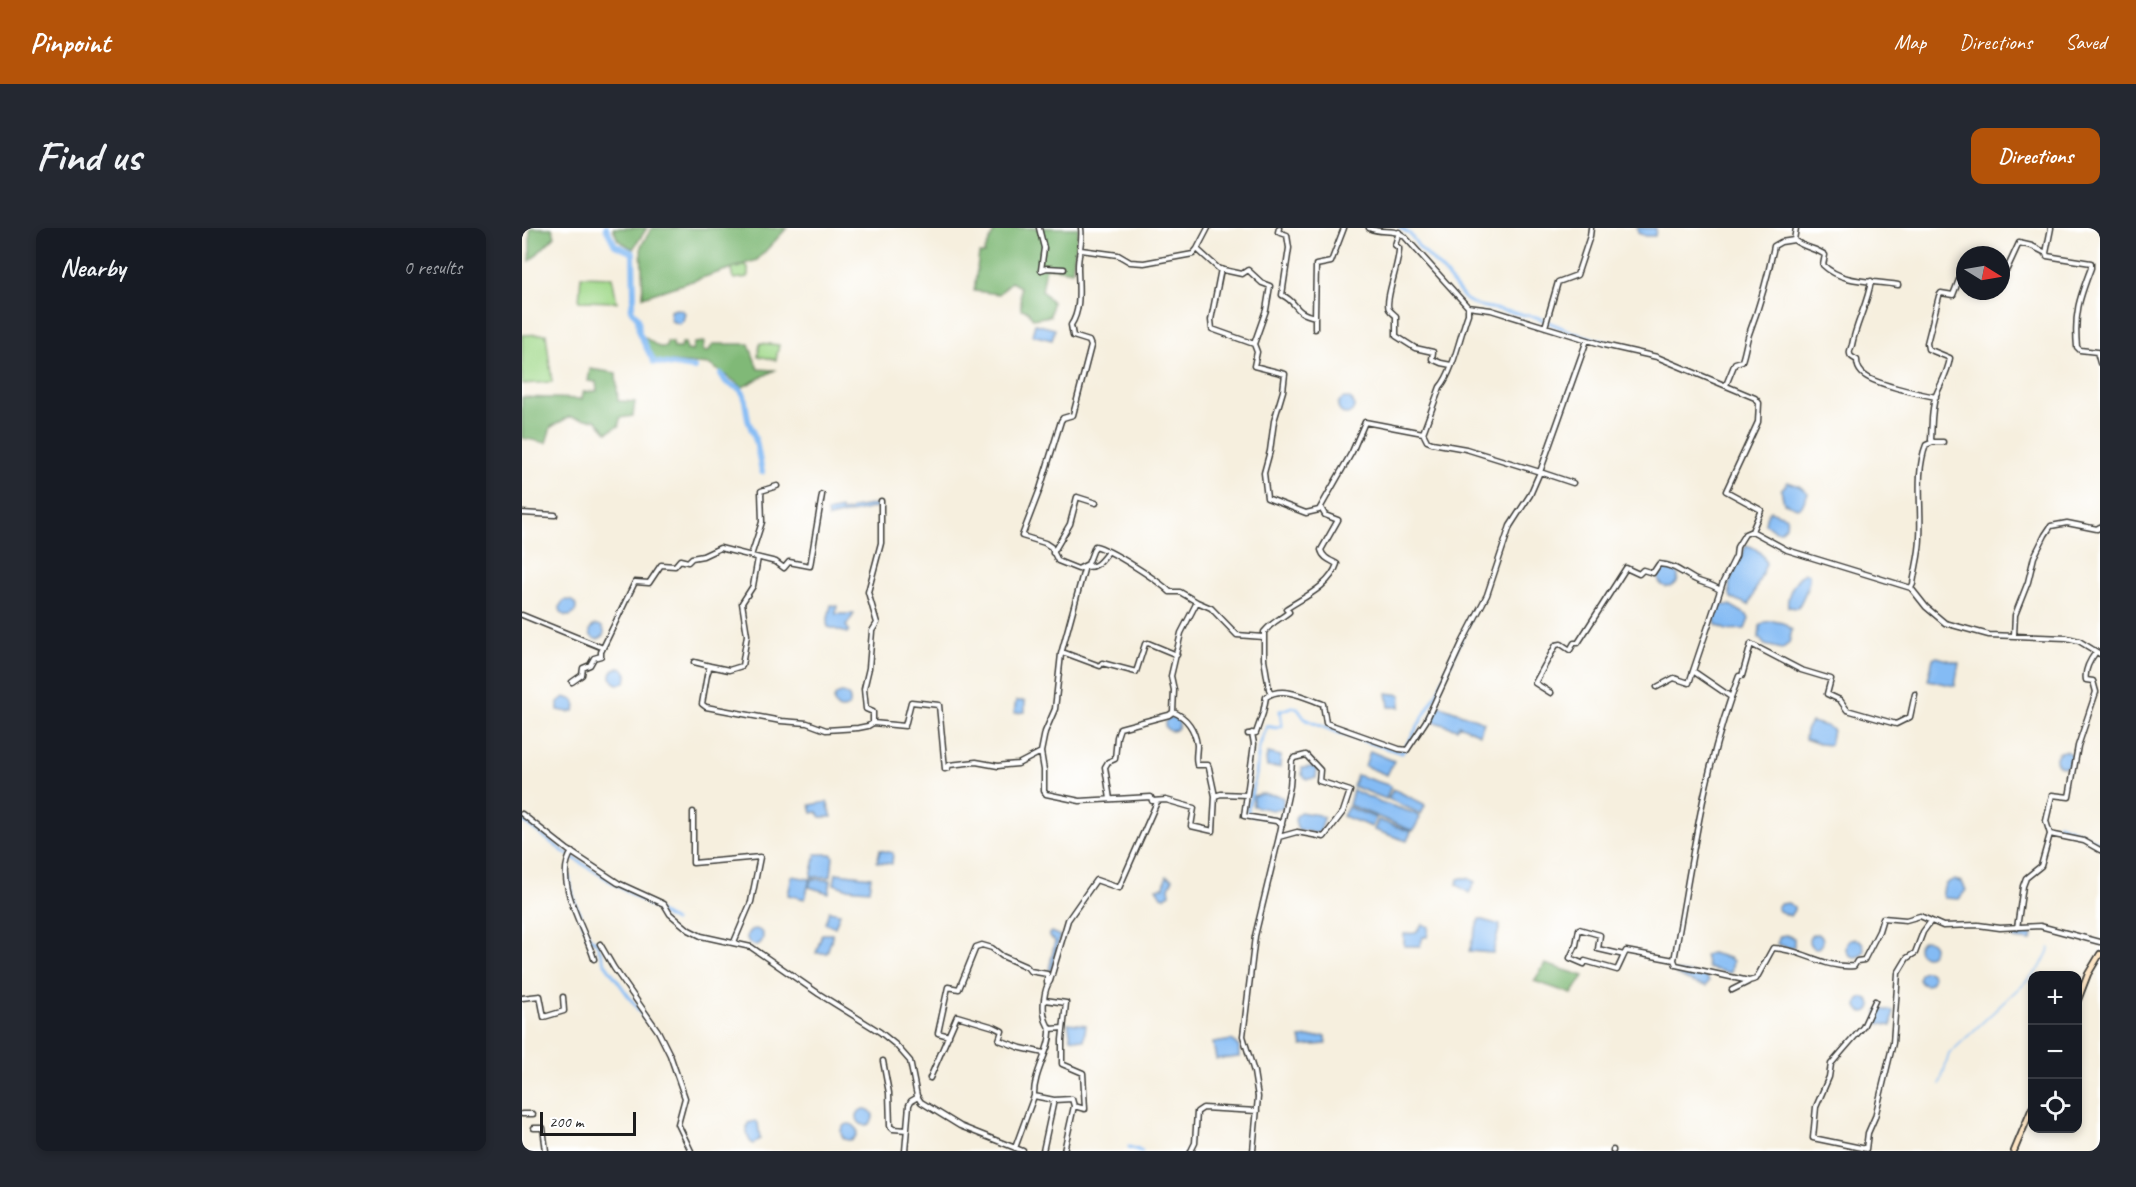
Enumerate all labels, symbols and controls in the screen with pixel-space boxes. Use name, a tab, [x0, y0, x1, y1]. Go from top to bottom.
text: Pinpoint	[30, 25, 110, 60]
text: Map	[1894, 29, 1926, 55]
text: Directions	[1959, 29, 2032, 55]
text: Saved	[2065, 29, 2106, 55]
button: Directions	[1971, 128, 2100, 184]
text: Find us	[36, 130, 141, 183]
north arrow	[1956, 246, 2010, 300]
text: Nearby	[60, 251, 125, 284]
text: 0 results	[403, 255, 462, 280]
map controls	[2028, 971, 2082, 1133]
button: +	[2028, 971, 2082, 1025]
button: −	[2028, 1025, 2082, 1079]
button: locate	[2028, 1079, 2082, 1133]
scale bar	[540, 1109, 636, 1136]
text: 200 m	[549, 1112, 583, 1132]

